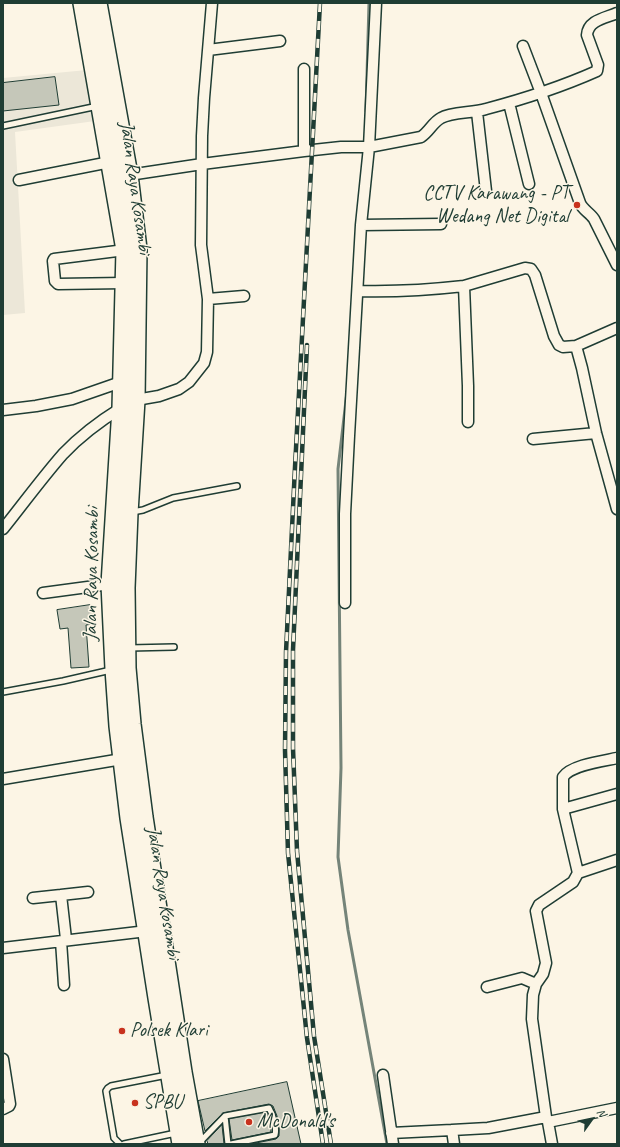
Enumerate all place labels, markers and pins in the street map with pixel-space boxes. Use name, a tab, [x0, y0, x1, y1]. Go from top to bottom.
place label: CCTV Karawang - PT Wedang Net Digital	[423, 182, 569, 229]
marker: CCTV Karawang - PT Wedang Net Digital	[572, 200, 582, 210]
place label: Polsek Klari	[130, 1019, 208, 1043]
marker: Polsek Klari	[117, 1026, 127, 1036]
place label: SPBU	[143, 1091, 182, 1115]
marker: SPBU	[130, 1098, 140, 1108]
place label: McDonald's	[257, 1110, 335, 1134]
marker: McDonald's	[244, 1117, 254, 1127]

